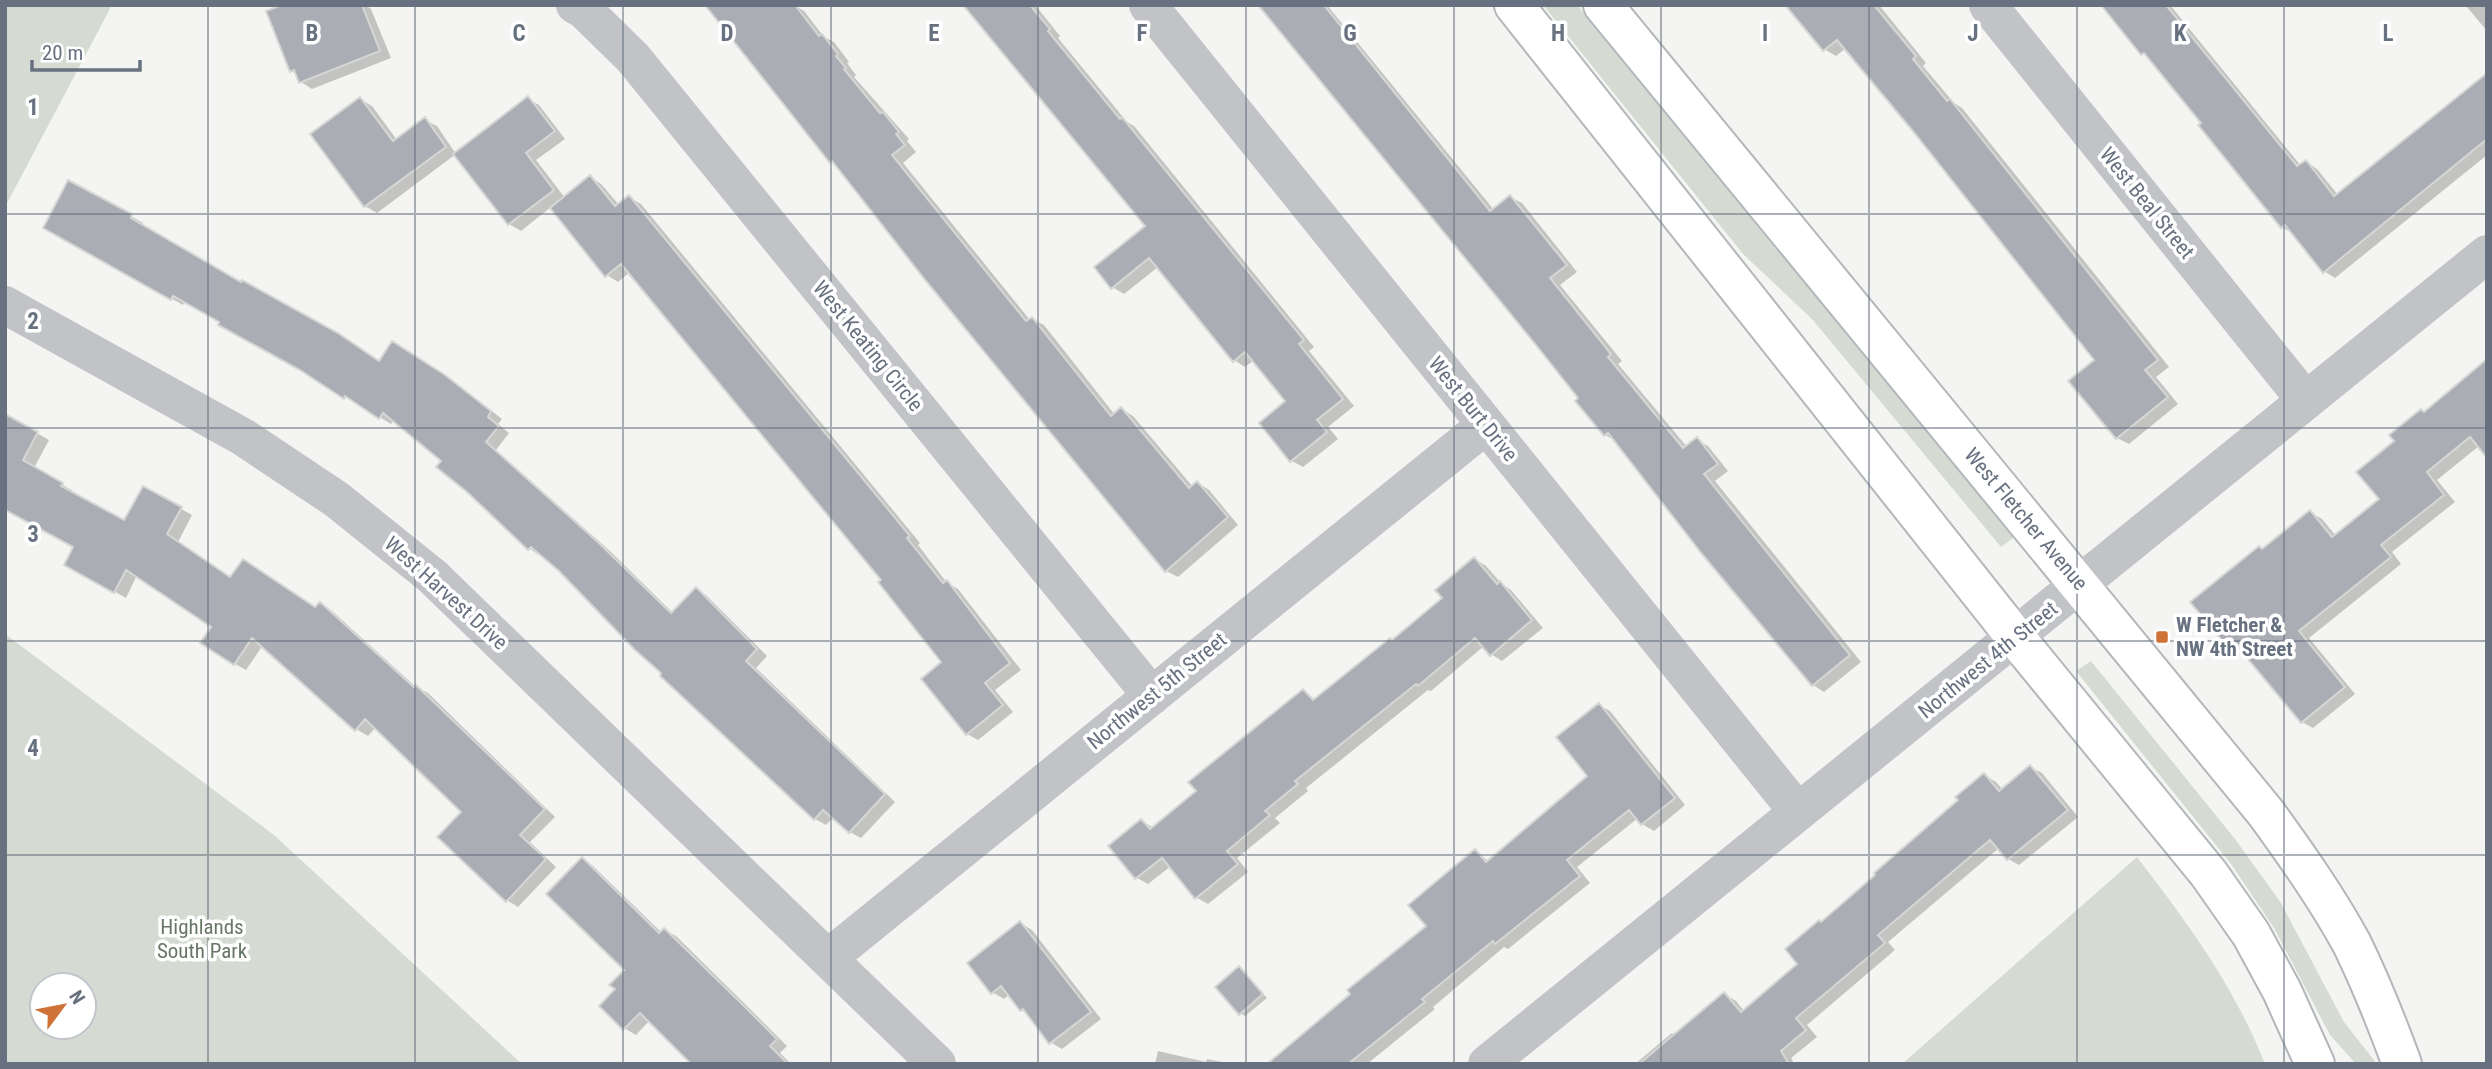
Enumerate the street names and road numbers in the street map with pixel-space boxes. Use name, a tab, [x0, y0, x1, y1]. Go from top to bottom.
street label: West Beal Street	[2095, 142, 2199, 264]
street label: West Keating Circle	[808, 276, 928, 416]
street label: West Burt Drive	[1424, 352, 1523, 466]
street label: West Fletcher Avenue	[1959, 443, 2093, 595]
street label: West Harvest Drive	[380, 532, 512, 655]
street label: Northwest 4th Street	[1914, 597, 2062, 723]
street label: Northwest 5th Street	[1083, 628, 1231, 754]

